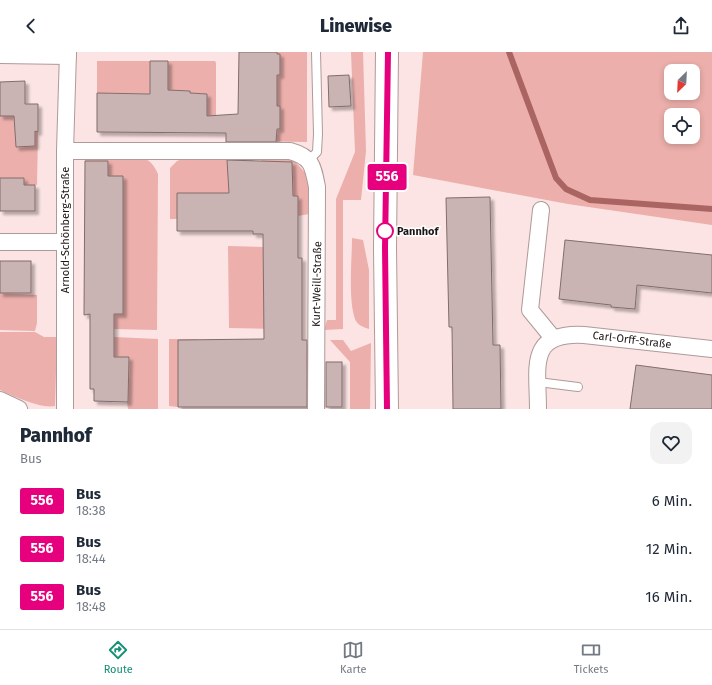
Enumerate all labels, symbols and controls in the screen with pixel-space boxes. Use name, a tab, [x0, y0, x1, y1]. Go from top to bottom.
icon: back	[20, 15, 42, 37]
text: Linewise	[320, 15, 392, 37]
icon: share	[670, 15, 692, 37]
north arrow	[664, 64, 700, 100]
map controls	[664, 64, 700, 144]
button: locate	[664, 108, 700, 144]
line badge: 556	[364, 164, 410, 190]
street label: Arnold-Schönberg-Straße	[59, 167, 72, 293]
text: 556	[376, 168, 398, 185]
marker: Pannhof	[376, 222, 394, 240]
place label: Pannhof	[397, 225, 440, 238]
street label: Kurt-Weill-Straße	[310, 241, 324, 327]
street label: Carl-Orff-Straße	[592, 329, 672, 351]
button: heart	[650, 422, 692, 464]
text: Pannhof	[20, 424, 92, 447]
text: Bus	[20, 451, 42, 466]
text: Bus	[76, 485, 101, 503]
text: 556	[31, 492, 53, 509]
text: 6 Min.	[652, 492, 692, 510]
text: 18:38	[76, 503, 106, 518]
text: Bus	[76, 533, 101, 551]
text: 556	[31, 540, 53, 557]
text: 12 Min.	[646, 540, 692, 558]
text: 18:44	[76, 551, 106, 566]
text: Bus	[76, 581, 101, 599]
text: 556	[31, 588, 53, 605]
text: 16 Min.	[645, 588, 692, 606]
text: 18:48	[76, 599, 106, 614]
tab: Route	[104, 639, 133, 676]
tab: Karte	[340, 639, 366, 676]
tab: Tickets	[574, 639, 608, 676]

